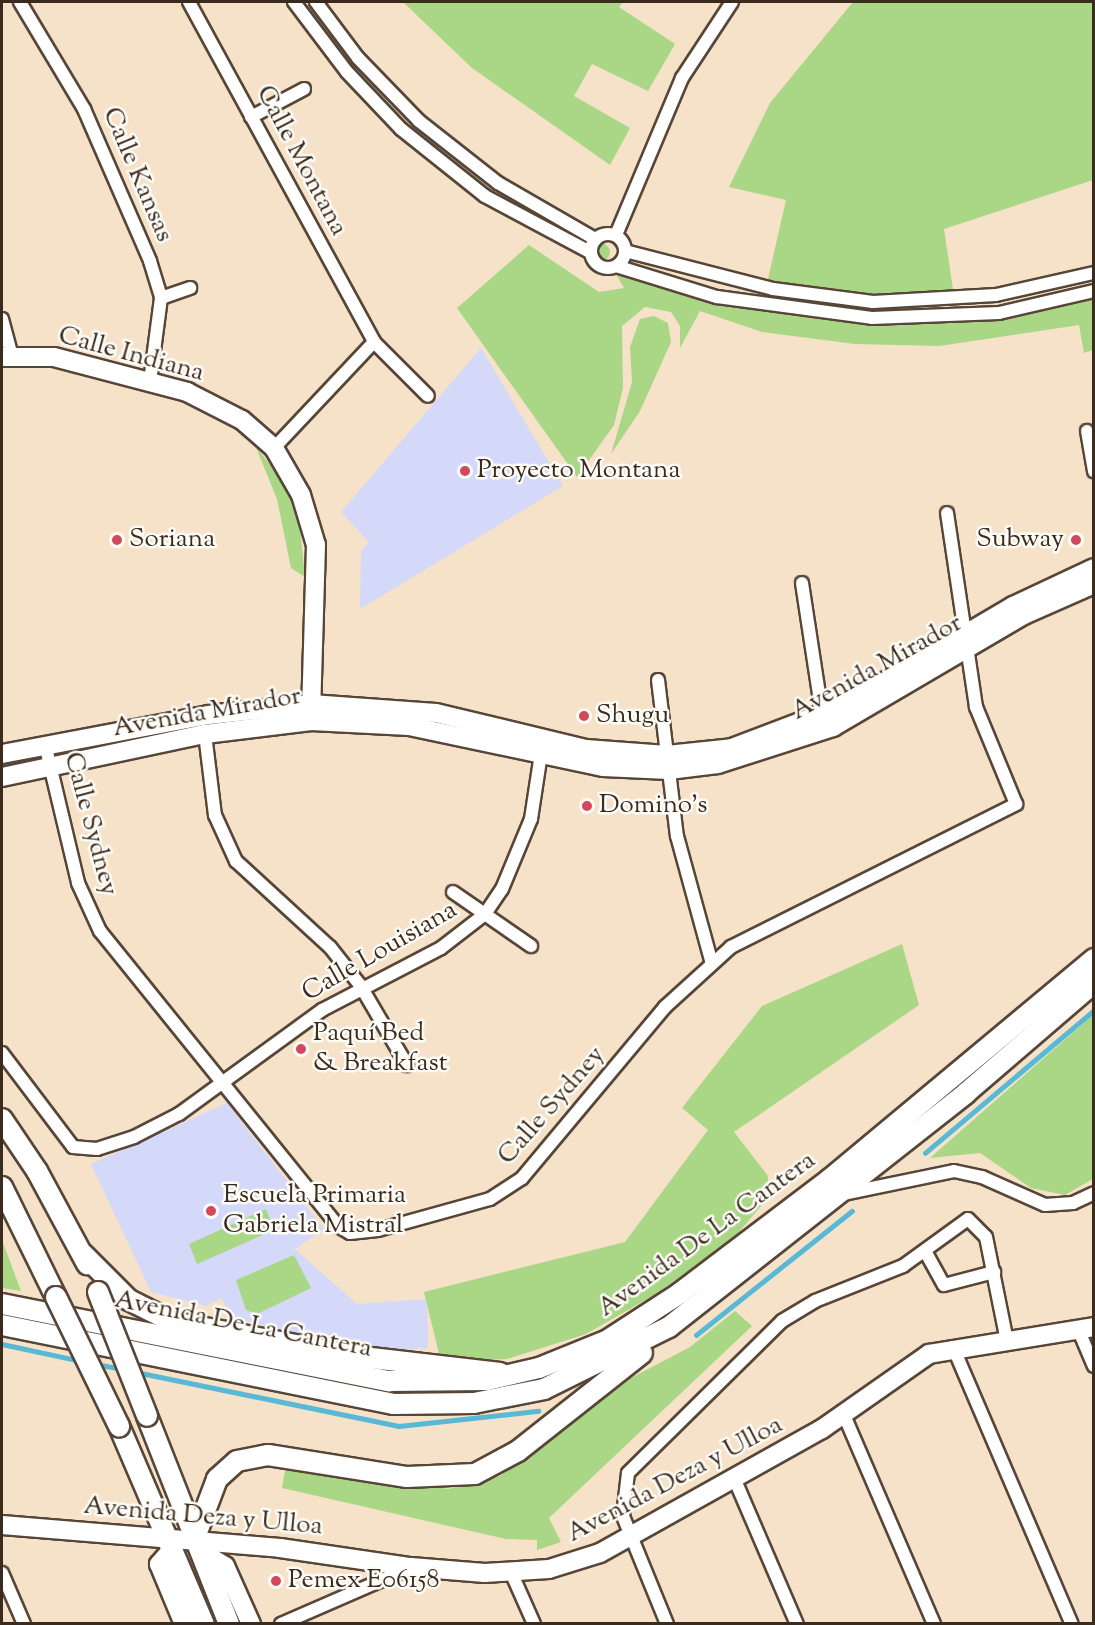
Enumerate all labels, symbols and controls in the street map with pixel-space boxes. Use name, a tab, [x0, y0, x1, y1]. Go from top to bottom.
street label: Calle Montana	[248, 81, 354, 241]
street label: Calle Kansas	[95, 103, 179, 247]
street label: Calle Indiana	[55, 321, 207, 389]
place label: Proyecto Montana	[477, 455, 680, 487]
marker: Proyecto Montana	[458, 464, 472, 478]
place label: Soriana	[129, 524, 215, 556]
place label: Subway	[976, 524, 1064, 556]
marker: Soriana	[110, 533, 124, 547]
marker: Subway	[1069, 533, 1083, 547]
street label: Avenida Mirador	[786, 608, 968, 728]
street label: Avenida Mirador	[111, 681, 303, 745]
place label: Shugu	[596, 700, 669, 732]
marker: Shugu	[577, 709, 591, 723]
street label: Calle Sydney	[56, 749, 124, 899]
place label: Domino's	[599, 790, 708, 822]
marker: Domino's	[580, 799, 594, 813]
street label: Calle Louisiana	[297, 895, 463, 1009]
place label: Paquí Bed & Breakfast	[313, 1018, 448, 1080]
street label: Calle Sydney	[492, 1040, 612, 1172]
marker: Paquí Bed & Breakfast	[294, 1042, 308, 1056]
street label: Avenida De La Cantera	[592, 1146, 822, 1324]
place label: Escuela Primaria Gabriela Mistral	[223, 1180, 406, 1242]
marker: Escuela Primaria Gabriela Mistral	[204, 1204, 218, 1218]
street label: Avenida De La Cantera	[112, 1285, 374, 1365]
street label: Avenida Deza y Ulloa	[562, 1410, 788, 1550]
street label: Avenida Deza y Ulloa	[82, 1491, 324, 1543]
place label: Pemex E06158	[288, 1565, 439, 1597]
marker: Pemex E06158	[269, 1574, 283, 1588]

